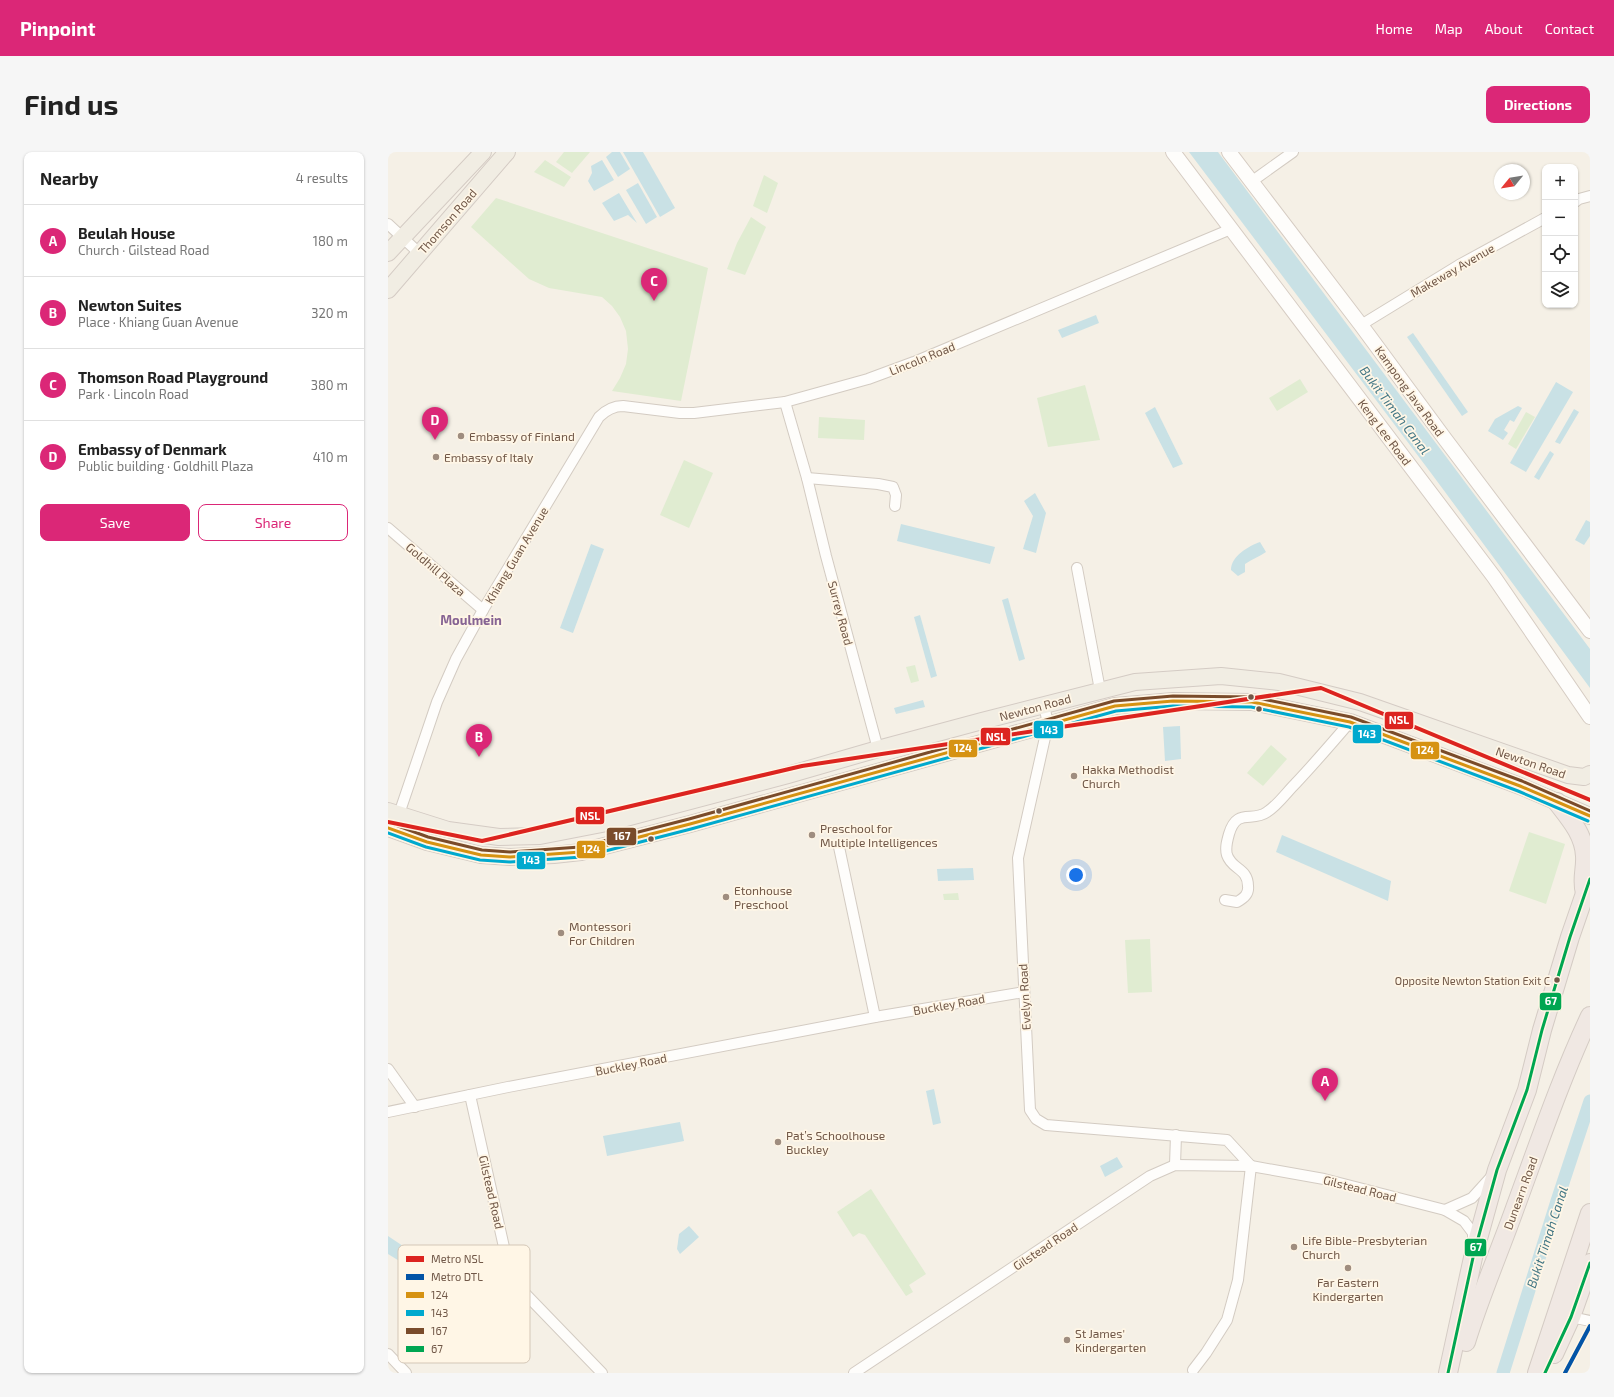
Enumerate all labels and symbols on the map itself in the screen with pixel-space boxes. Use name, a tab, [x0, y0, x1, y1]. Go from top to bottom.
north arrow	[1494, 164, 1530, 200]
street label: Thomson Road	[415, 186, 479, 256]
street label: Makeway Avenue	[1408, 240, 1496, 300]
pin: C	[641, 268, 667, 301]
street label: Lincoln Road	[887, 338, 957, 378]
street label: Kampong Java Road	[1373, 343, 1447, 439]
water label: Bukit Timah Canal	[1357, 363, 1433, 457]
street label: Keng Lee Road	[1356, 396, 1414, 468]
pin: D	[422, 407, 448, 440]
place label: Embassy of Finland	[469, 429, 575, 443]
marker: Embassy of Finland	[456, 431, 466, 441]
place label: Embassy of Italy	[444, 450, 534, 464]
marker: Embassy of Italy	[431, 452, 441, 462]
street label: Khiang Guan Avenue	[482, 504, 550, 606]
street label: Goldhill Plaza	[403, 539, 469, 599]
street label: Surrey Road	[826, 579, 856, 647]
district label: Moulmein	[440, 612, 502, 628]
street label: Newton Road	[998, 691, 1072, 723]
unlabelled marker	[1246, 692, 1256, 702]
unlabelled marker	[1254, 704, 1264, 714]
line badge: NSL	[1384, 711, 1414, 730]
text: NSL	[1389, 713, 1409, 726]
line badge: 143	[1033, 720, 1064, 739]
text: 143	[1040, 723, 1058, 736]
pin: B	[466, 724, 492, 757]
line badge: 143	[1352, 724, 1382, 744]
line badge: NSL	[980, 727, 1011, 746]
text: 143	[1358, 727, 1376, 740]
text: NSL	[986, 730, 1006, 743]
line badge: 124	[948, 739, 978, 758]
text: 124	[954, 741, 972, 754]
line badge: 124	[1410, 741, 1440, 760]
text: 124	[1416, 743, 1434, 756]
street label: Newton Road	[1494, 743, 1568, 781]
place label: Hakka Methodist Church	[1082, 762, 1174, 790]
marker: Hakka Methodist Church	[1069, 771, 1079, 781]
line badge: NSL	[575, 806, 605, 825]
unlabelled marker	[714, 806, 724, 816]
text: NSL	[580, 809, 600, 822]
place label: Preschool for Multiple Intelligences	[820, 821, 938, 849]
line badge: 167	[606, 827, 637, 846]
text: 167	[613, 829, 631, 842]
marker: Preschool for Multiple Intelligences	[807, 830, 817, 840]
unlabelled marker	[646, 834, 656, 844]
line badge: 124	[576, 840, 606, 859]
text: 124	[582, 842, 600, 855]
line badge: 143	[516, 851, 546, 870]
text: 143	[522, 853, 540, 866]
your location	[1066, 865, 1086, 885]
place label: Etonhouse Preschool	[734, 883, 792, 911]
marker: Etonhouse Preschool	[721, 892, 731, 902]
place label: Montessori For Children	[569, 919, 635, 947]
marker: Montessori For Children	[556, 928, 566, 938]
street label: Evelyn Road	[1015, 963, 1033, 1031]
place label: Opposite Newton Station Exit C	[1395, 974, 1550, 987]
marker: Opposite Newton Station Exit C	[1552, 975, 1562, 985]
street label: Buckley Road	[912, 991, 986, 1017]
line badge: 67	[1539, 992, 1562, 1011]
text: 67	[1545, 994, 1557, 1007]
street label: Buckley Road	[594, 1050, 668, 1078]
pin: A	[1312, 1068, 1338, 1101]
place label: Pat’s Schoolhouse Buckley	[786, 1128, 885, 1156]
marker: Pat’s Schoolhouse Buckley	[773, 1137, 783, 1147]
street label: Gilstead Road	[477, 1154, 507, 1230]
street label: Dunearn Road	[1500, 1154, 1540, 1232]
street label: Gilstead Road	[1322, 1172, 1398, 1204]
water label: Bukit Timah Canal	[1523, 1184, 1571, 1290]
street label: Gilstead Road	[1010, 1219, 1080, 1273]
place label: Life Bible-Presbyterian Church	[1302, 1233, 1427, 1261]
line badge: 67	[1464, 1238, 1487, 1257]
text: 67	[1470, 1240, 1482, 1253]
marker: Life Bible-Presbyterian Church	[1289, 1242, 1299, 1252]
legend	[398, 1245, 530, 1363]
text: Metro NSL	[431, 1252, 484, 1265]
marker: Far Eastern Kindergarten	[1343, 1263, 1353, 1273]
text: Metro DTL	[431, 1270, 483, 1283]
place label: Far Eastern Kindergarten	[1312, 1275, 1384, 1303]
text: 124	[431, 1288, 449, 1301]
text: 143	[431, 1306, 448, 1319]
text: 167	[431, 1324, 448, 1337]
place label: St James' Kindergarten	[1075, 1326, 1146, 1354]
marker: St James' Kindergarten	[1062, 1335, 1072, 1345]
text: 67	[431, 1342, 443, 1355]

